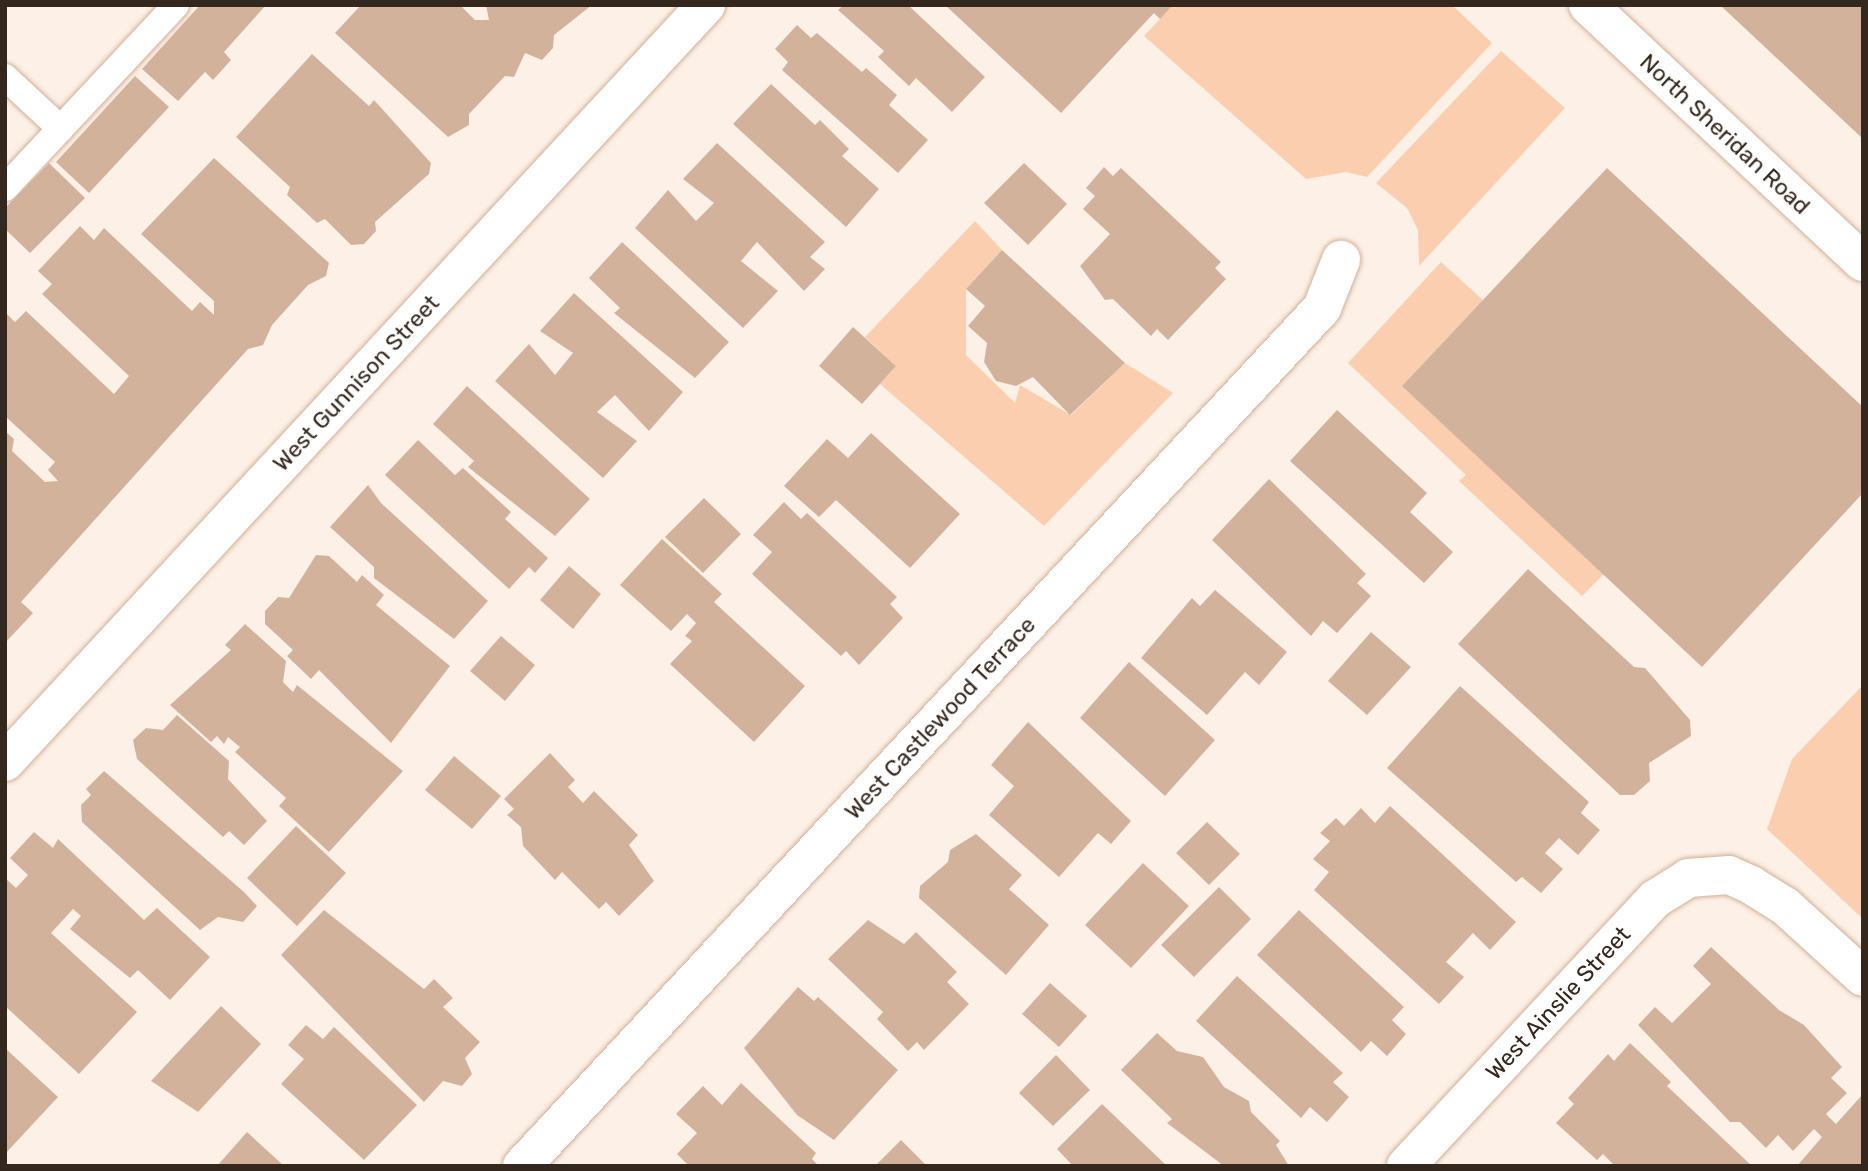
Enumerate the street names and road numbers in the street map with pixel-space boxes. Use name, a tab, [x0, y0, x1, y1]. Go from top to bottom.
street label: North Sheridan Road	[1634, 48, 1816, 220]
street label: West Gunnison Street	[267, 289, 445, 477]
street label: West Castlewood Terrace	[839, 611, 1041, 825]
street label: West Ainslie Street	[1480, 920, 1636, 1086]

